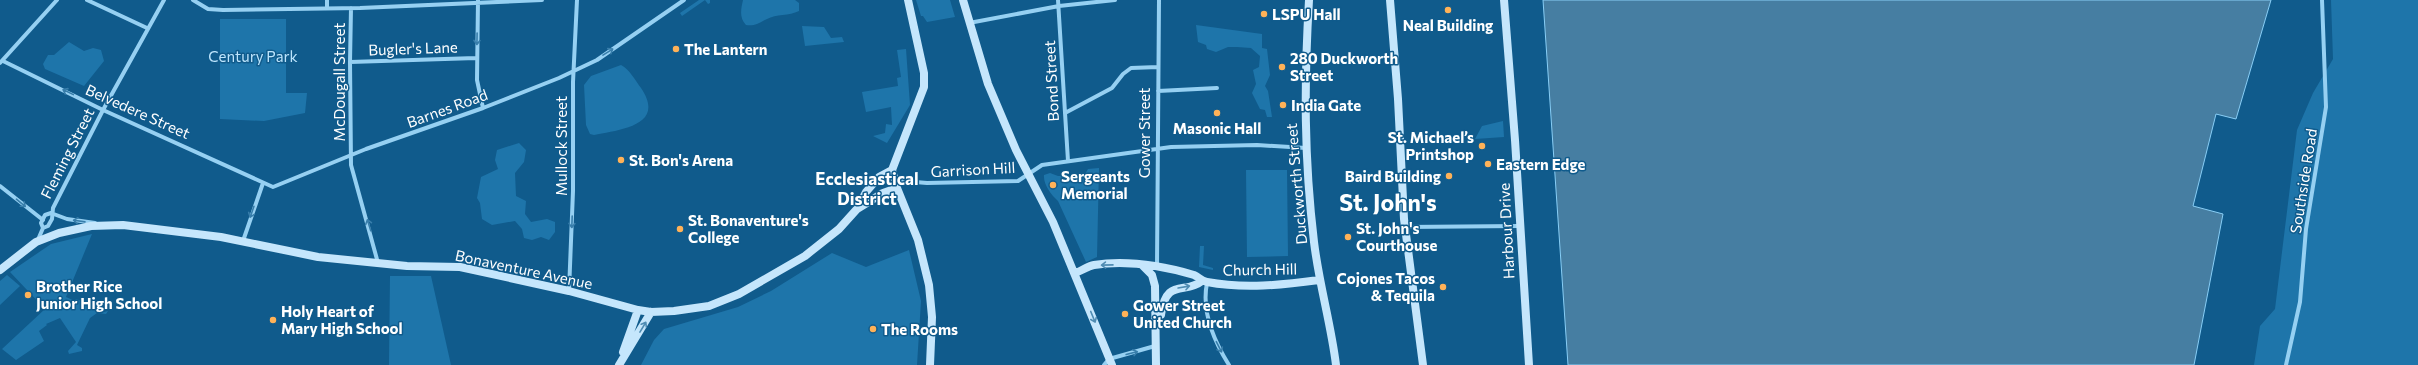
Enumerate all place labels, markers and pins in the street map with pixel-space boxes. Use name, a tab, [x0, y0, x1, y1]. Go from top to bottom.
place label: LSPU Hall	[1272, 5, 1341, 23]
marker: Neal Building	[1443, 5, 1453, 15]
marker: LSPU Hall	[1259, 9, 1269, 19]
place label: Neal Building	[1403, 16, 1493, 34]
place label: The Lantern	[684, 40, 767, 58]
marker: The Lantern	[671, 44, 681, 54]
place label: 280 Duckworth Street	[1290, 49, 1398, 84]
marker: 280 Duckworth Street	[1277, 62, 1287, 72]
place label: India Gate	[1291, 96, 1361, 114]
marker: India Gate	[1278, 100, 1288, 110]
marker: Masonic Hall	[1212, 108, 1222, 118]
place label: Masonic Hall	[1173, 119, 1261, 137]
place label: St. Michael’s Printshop	[1388, 128, 1474, 163]
marker: St. Michael’s Printshop	[1477, 141, 1487, 151]
place label: St. Bon's Arena	[629, 151, 733, 169]
marker: St. Bon's Arena	[616, 155, 626, 165]
place label: Eastern Edge	[1496, 155, 1585, 173]
marker: Eastern Edge	[1483, 159, 1493, 169]
place label: Sergeants Memorial	[1061, 167, 1130, 202]
place label: Baird Building	[1345, 167, 1441, 185]
marker: Baird Building	[1444, 171, 1454, 181]
marker: Sergeants Memorial	[1048, 180, 1058, 190]
place label: St. Bonaventure's College	[688, 211, 809, 246]
place label: St. John's Courthouse	[1356, 219, 1437, 254]
marker: St. Bonaventure's College	[675, 224, 685, 234]
marker: St. John's Courthouse	[1343, 232, 1353, 242]
place label: Cojones Tacos & Tequila	[1337, 269, 1435, 304]
place label: Brother Rice Junior High School	[36, 277, 162, 312]
marker: Cojones Tacos & Tequila	[1438, 282, 1448, 292]
marker: Brother Rice Junior High School	[23, 290, 33, 300]
place label: Gower Street United Church	[1133, 296, 1232, 331]
place label: Holy Heart of Mary High School	[281, 302, 403, 337]
marker: Gower Street United Church	[1120, 309, 1130, 319]
marker: Holy Heart of Mary High School	[268, 315, 278, 325]
place label: The Rooms	[881, 320, 958, 338]
marker: The Rooms	[868, 324, 878, 334]

